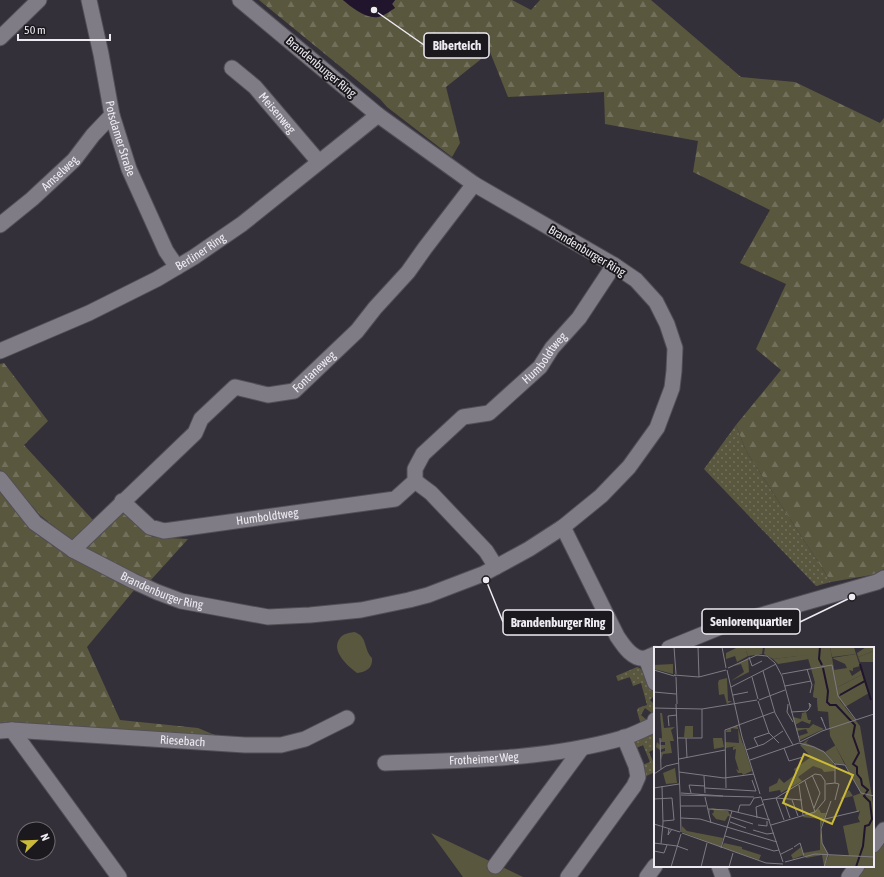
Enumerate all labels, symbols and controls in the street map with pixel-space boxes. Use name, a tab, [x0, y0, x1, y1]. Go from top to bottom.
scale bar	[18, 16, 110, 42]
text: 50 m	[24, 23, 46, 37]
callout: Biberteich	[424, 33, 489, 58]
street label: Brandenburger Ring	[283, 34, 360, 101]
text: Biberteich	[433, 38, 481, 53]
street label: Meisenweg	[256, 90, 299, 137]
street label: Potsdamer Straße	[103, 100, 138, 178]
street label: Amselweg	[38, 153, 82, 194]
street label: Brandenburger Ring	[546, 223, 629, 280]
street label: Berliner Ring	[173, 230, 229, 273]
street label: Humboldtweg	[519, 329, 570, 387]
street label: Fontaneweg	[290, 348, 339, 396]
street label: Humboldtweg	[235, 505, 300, 528]
street label: Brandenburger Ring	[118, 569, 205, 612]
callout: Seniorenquartier	[702, 609, 800, 634]
callout: Brandenburger Ring	[503, 610, 613, 635]
text: Seniorenquartier	[710, 614, 793, 629]
text: Brandenburger Ring	[511, 615, 606, 630]
inset map	[654, 647, 874, 867]
street label: Riesebach	[159, 733, 206, 749]
street label: Frotheimer Weg	[449, 749, 520, 768]
north arrow	[16, 821, 56, 861]
text: N	[38, 832, 52, 842]

